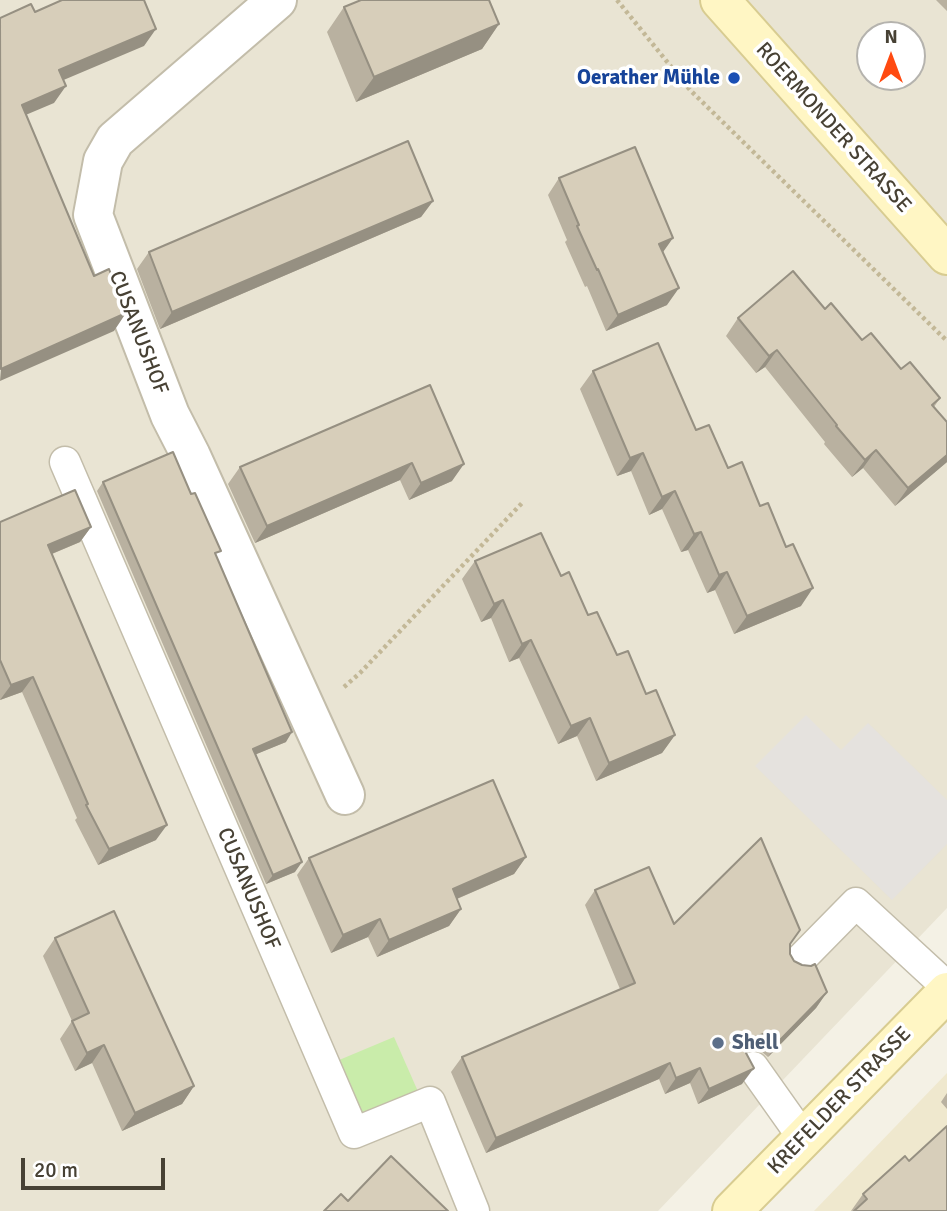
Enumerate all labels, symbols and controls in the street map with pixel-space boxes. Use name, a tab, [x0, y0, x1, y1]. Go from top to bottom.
north arrow	[856, 21, 926, 91]
street label: ROERMONDER STRASSE	[750, 38, 916, 218]
place label: Oerather Mühle	[577, 65, 720, 91]
marker: Oerather Mühle	[726, 70, 742, 86]
street label: CUSANUSHOF	[103, 268, 173, 398]
street label: CUSANUSHOF	[211, 824, 285, 954]
street label: KREFELDER STRASSE	[763, 1022, 917, 1180]
place label: Shell	[732, 1030, 778, 1056]
marker: Shell	[710, 1035, 726, 1051]
scale bar	[24, 1144, 168, 1188]
text: 20 m	[34, 1157, 78, 1183]

